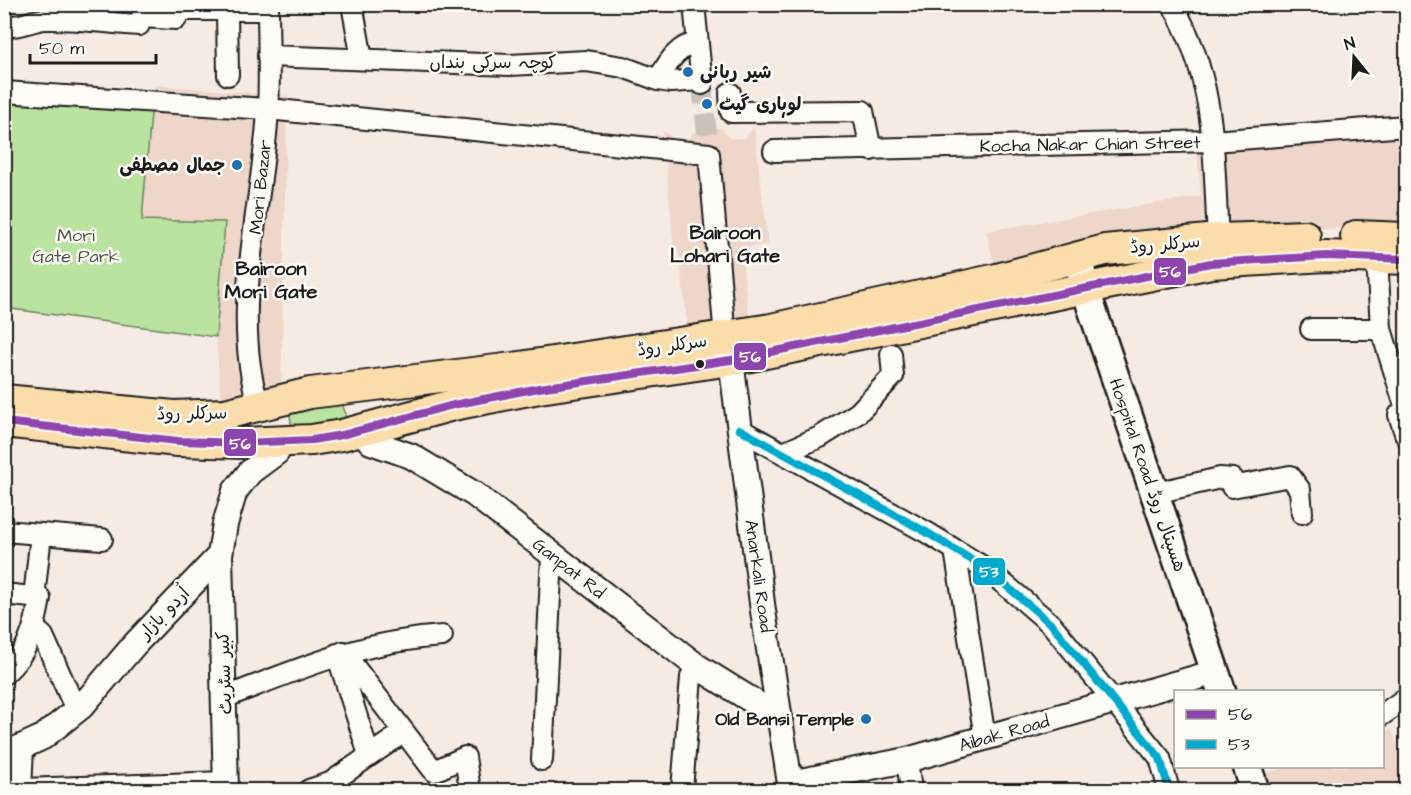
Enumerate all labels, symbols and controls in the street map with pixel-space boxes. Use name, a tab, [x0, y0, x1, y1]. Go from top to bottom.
scale bar	[30, 27, 156, 65]
north arrow	[1324, 27, 1384, 87]
text: N	[1342, 32, 1358, 56]
text: 50 m	[39, 36, 84, 61]
street label: کوچہ سرکی بنداں	[429, 50, 557, 75]
place label: شیر ربانی	[700, 60, 771, 85]
marker: شیر ربانی	[681, 65, 695, 79]
place label: لوہاری گیٹ	[719, 92, 801, 118]
marker: لوہاری گیٹ	[700, 97, 714, 111]
street label: Kocha Nakar Chian Street	[979, 130, 1201, 159]
street label: Mori Bazar	[243, 139, 278, 236]
place label: جمال مصطفی	[120, 153, 225, 178]
marker: جمال مصطفی	[230, 158, 244, 172]
district label: Bairoon Lohari Gate	[670, 219, 780, 270]
park label: Mori Gate Park	[32, 223, 120, 269]
street label: سرکلر روڈ	[1129, 229, 1201, 260]
district label: Bairoon Mori Gate	[225, 255, 318, 306]
line badge: 56	[1153, 257, 1187, 286]
text: 56	[1159, 261, 1181, 283]
street label: سرکلر روڈ	[635, 328, 709, 363]
line badge: 56	[733, 342, 767, 371]
text: 56	[739, 346, 761, 368]
unlabelled marker	[694, 358, 706, 370]
street label: Hospital Road ھسپتال روڈ	[1103, 375, 1192, 575]
street label: سرکلر روڈ	[157, 400, 228, 427]
line badge: 56	[223, 428, 257, 457]
text: 56	[229, 433, 251, 455]
street label: Anarkali Road	[738, 518, 779, 634]
street label: Ganpat Rd	[527, 532, 610, 605]
line badge: 53	[972, 557, 1006, 586]
text: 53	[979, 561, 1000, 583]
street label: اُردو بازار	[131, 581, 196, 646]
street label: کبیر سٹریٹ	[211, 631, 238, 715]
legend	[1174, 690, 1384, 768]
text: 56	[1228, 702, 1252, 727]
place label: Old Bansi Temple	[715, 707, 854, 732]
street label: Aibak Road	[956, 709, 1052, 758]
marker: Old Bansi Temple	[859, 712, 873, 726]
text: 53	[1228, 732, 1250, 757]

